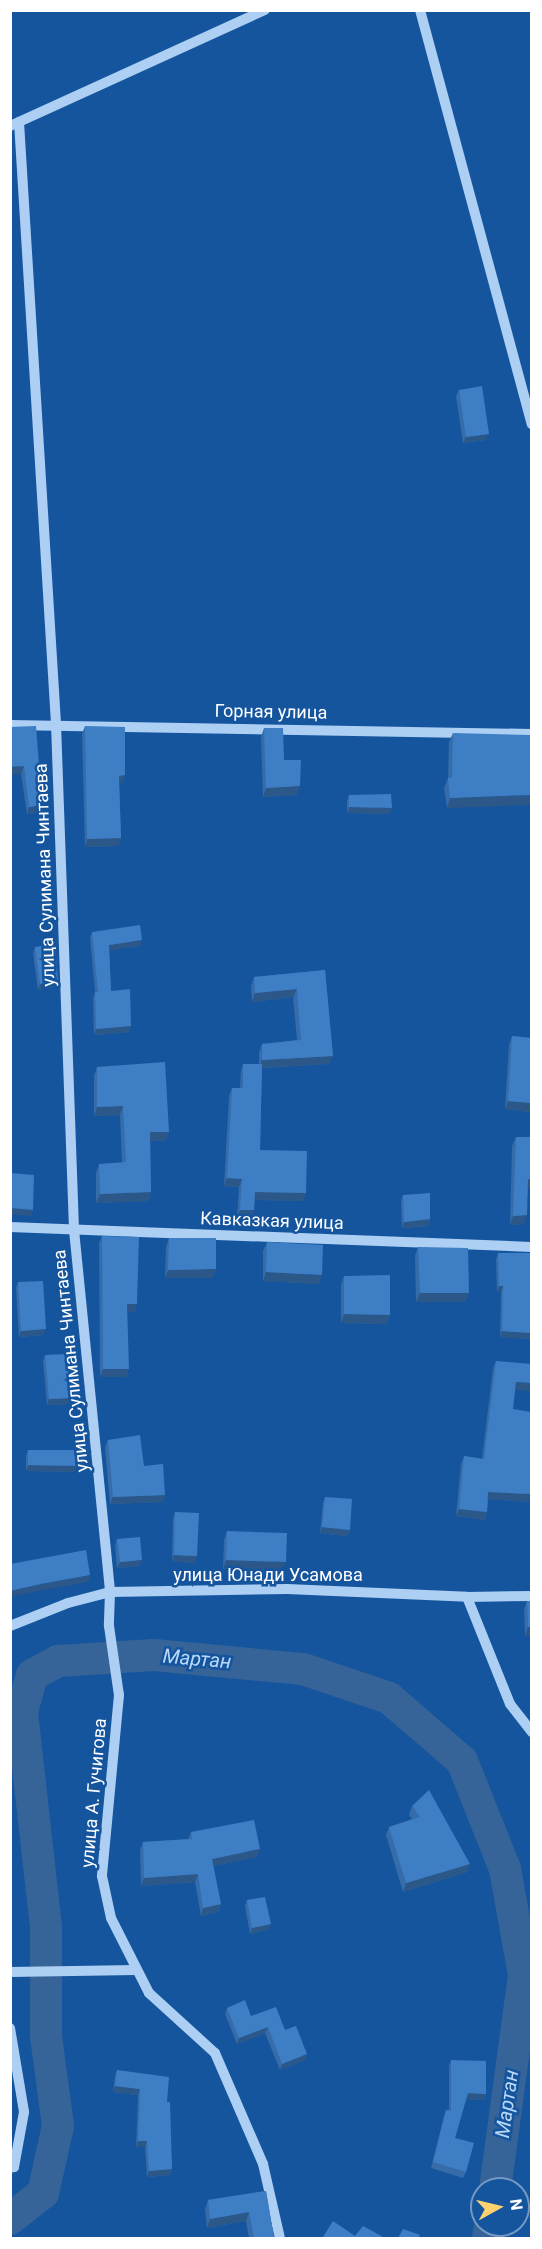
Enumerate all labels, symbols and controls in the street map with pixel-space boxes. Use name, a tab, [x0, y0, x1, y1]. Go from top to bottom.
street label: Горная улица	[214, 700, 328, 724]
street label: улица Сулимана Чинтаева	[30, 763, 60, 987]
street label: Кавказкая улица	[200, 1208, 344, 1234]
street label: улица Сулимана Чинтаева	[49, 1249, 93, 1473]
street label: улица Юнади Усамова	[173, 1564, 363, 1586]
water label: Мартан	[162, 1644, 232, 1674]
street label: улица А. Гучигова	[77, 1717, 111, 1869]
water label: Мартан	[490, 2068, 524, 2140]
north arrow	[470, 2177, 530, 2237]
text: N	[506, 2198, 527, 2212]

